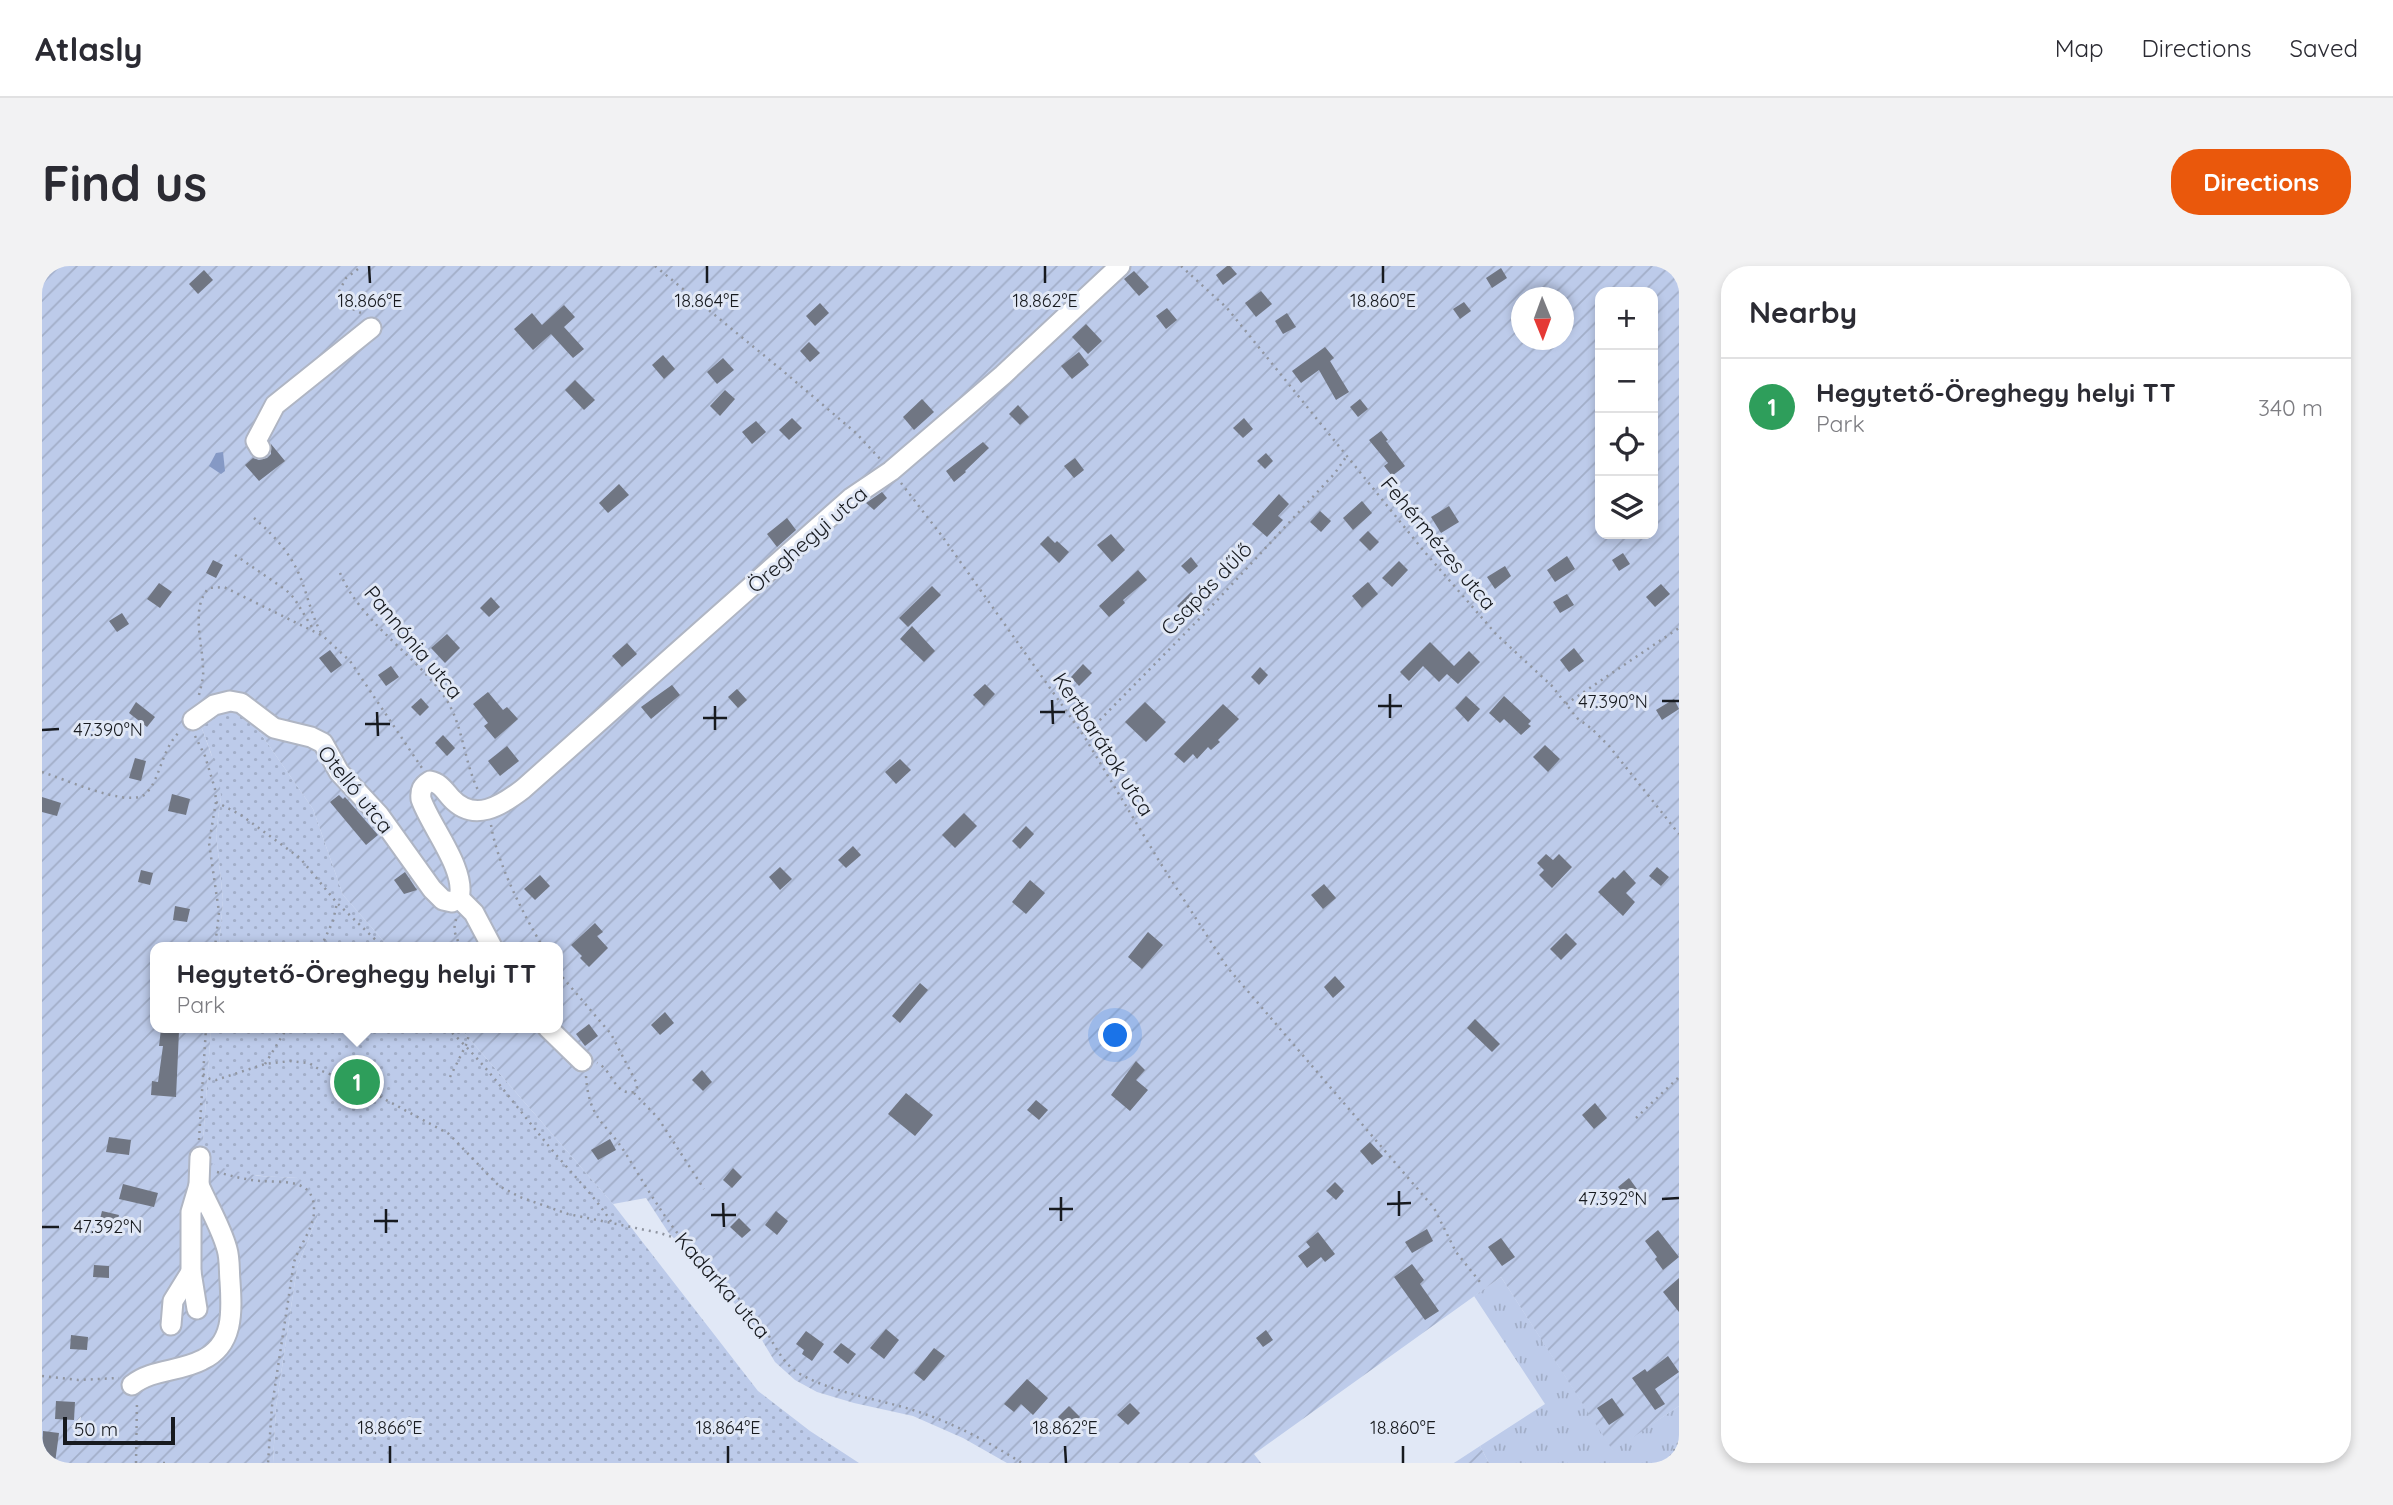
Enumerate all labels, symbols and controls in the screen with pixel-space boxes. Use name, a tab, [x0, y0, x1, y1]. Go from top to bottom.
text: Atlasly	[35, 28, 143, 69]
text: Map	[2055, 33, 2104, 63]
text: Directions	[2142, 33, 2252, 63]
text: Saved	[2290, 33, 2358, 63]
button: Directions	[2171, 149, 2351, 215]
text: Find us	[42, 152, 207, 213]
north arrow	[1511, 287, 1574, 350]
map controls	[1595, 287, 1658, 539]
button: +	[1595, 287, 1658, 350]
text: 18.866°E	[338, 289, 402, 312]
text: 18.864°E	[675, 289, 740, 312]
text: 18.862°E	[1012, 289, 1078, 312]
text: 18.860°E	[1350, 289, 1416, 312]
text: Nearby	[1749, 293, 1857, 331]
button: −	[1595, 350, 1658, 413]
text: Hegytető-Öreghegy helyi TT	[1816, 376, 2176, 409]
text: 1	[1768, 393, 1776, 422]
text: 340 m	[2258, 393, 2323, 422]
text: Park	[1816, 409, 1865, 438]
button: locate	[1595, 413, 1658, 476]
street label: Fehérmézes utca	[1376, 471, 1502, 615]
button: layers	[1595, 476, 1658, 539]
street label: Öreghegyi utca	[742, 480, 872, 598]
street label: Csapás dűlő	[1155, 536, 1257, 640]
street label: Pannónia utca	[359, 580, 469, 704]
street label: Kertbarátok utca	[1048, 667, 1160, 821]
text: 47.390°N	[1578, 690, 1648, 713]
text: 47.390°N	[73, 718, 143, 741]
street label: Otelló utca	[313, 740, 399, 838]
popup	[150, 942, 563, 1033]
text: Hegytető-Öreghegy helyi TT	[177, 957, 536, 990]
text: Park	[177, 990, 225, 1019]
your location	[1098, 1018, 1132, 1052]
pin: 1	[334, 1056, 380, 1108]
text: 47.392°N	[1579, 1187, 1647, 1210]
text: 47.392°N	[74, 1215, 142, 1238]
street label: Kadarka utca	[670, 1226, 776, 1344]
scale bar	[63, 1414, 175, 1446]
text: 18.866°E	[358, 1416, 422, 1439]
text: 18.864°E	[696, 1416, 761, 1439]
text: 18.862°E	[1032, 1416, 1098, 1439]
text: 18.860°E	[1370, 1416, 1436, 1439]
text: 50 m	[74, 1417, 118, 1441]

